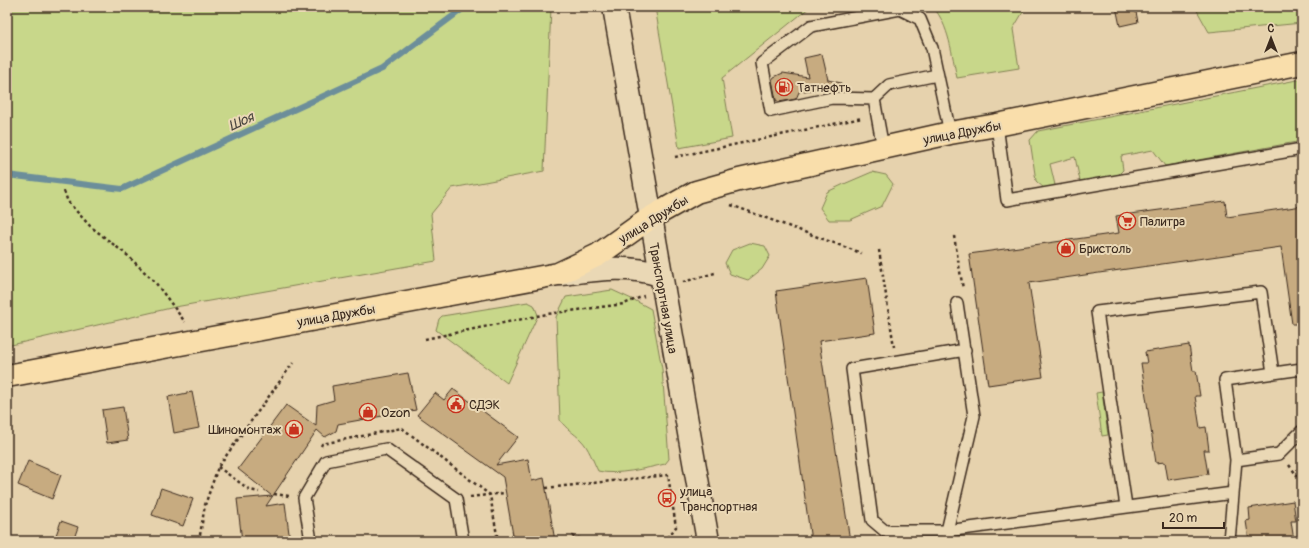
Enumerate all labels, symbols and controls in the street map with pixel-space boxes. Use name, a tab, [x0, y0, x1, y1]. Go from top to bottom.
north arrow	[1251, 18, 1291, 58]
text: С	[1268, 22, 1275, 35]
fuel station icon: Татнефть	[774, 77, 794, 97]
place label: Татнефть	[797, 80, 851, 96]
water label: Шоя	[226, 108, 258, 135]
street label: улица Дружбы	[921, 118, 1002, 149]
street label: улица Дружбы	[615, 192, 691, 248]
supermarket icon: Палитра	[1117, 211, 1137, 231]
place label: Палитра	[1140, 214, 1185, 230]
shop icon: Бристоль	[1056, 238, 1076, 258]
street label: Транспортная улица	[645, 241, 681, 355]
place label: Бристоль	[1079, 241, 1131, 257]
street label: улица Дружбы	[295, 301, 376, 331]
public building icon: СДЭК	[446, 394, 466, 414]
place label: СДЭК	[469, 397, 500, 413]
shop icon: Ozon	[358, 402, 378, 422]
place label: Ozon	[381, 405, 410, 421]
shop icon: Шиномонтаж	[284, 419, 304, 439]
place label: Шиномонтаж	[208, 422, 282, 438]
place label: улица Транспортная	[679, 484, 757, 515]
bus stop icon: улица Транспортная	[657, 488, 677, 508]
scale bar	[1163, 504, 1224, 530]
text: 20 m	[1169, 511, 1198, 526]

